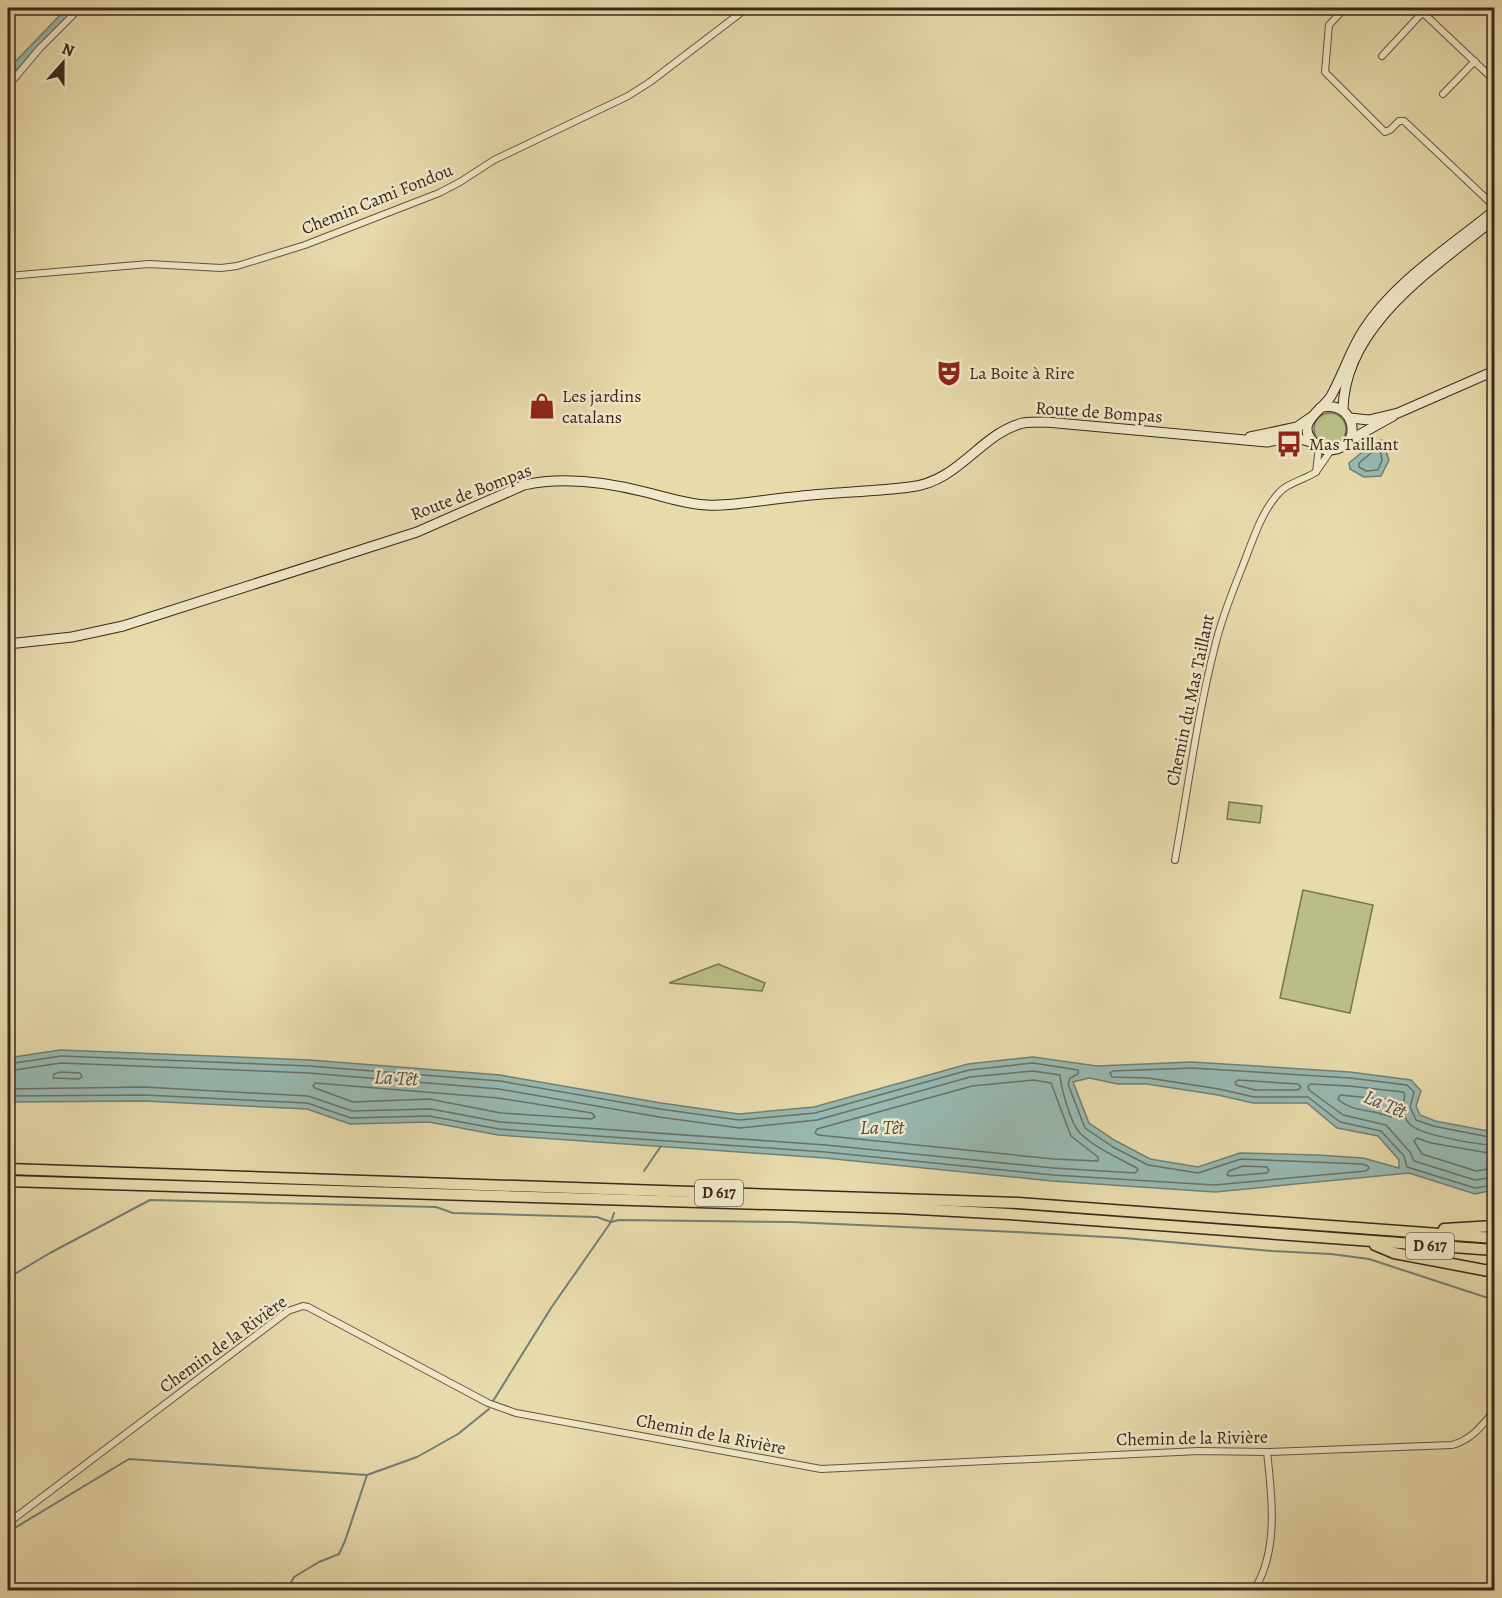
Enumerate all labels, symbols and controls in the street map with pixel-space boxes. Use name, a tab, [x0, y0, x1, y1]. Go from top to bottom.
north arrow	[33, 33, 93, 93]
text: N	[59, 38, 78, 62]
street label: Chemin Cami Fondou	[298, 158, 457, 240]
theatre icon: La Boite à Rire	[934, 358, 964, 388]
place label: La Boite à Rire	[969, 361, 1075, 385]
place label: Les jardins catalans	[562, 384, 641, 429]
shop icon: Les jardins catalans	[527, 391, 557, 421]
street label: Route de Bompas	[1034, 396, 1164, 428]
bus stop icon: Mas Taillant	[1274, 429, 1304, 459]
place label: Mas Taillant	[1309, 432, 1399, 456]
street label: Route de Bompas	[407, 458, 535, 526]
street label: Chemin du Mas Taillant	[1160, 612, 1220, 788]
water label: La Têt	[373, 1063, 420, 1093]
water label: La Têt	[1360, 1083, 1412, 1125]
water label: La Têt	[860, 1114, 905, 1141]
road number: D 617	[695, 1180, 743, 1206]
road number: D 617	[1406, 1233, 1454, 1259]
street label: Chemin de la Rivière	[155, 1290, 291, 1398]
street label: Chemin de la Rivière	[634, 1408, 788, 1460]
street label: Chemin de la Rivière	[1116, 1425, 1268, 1451]

